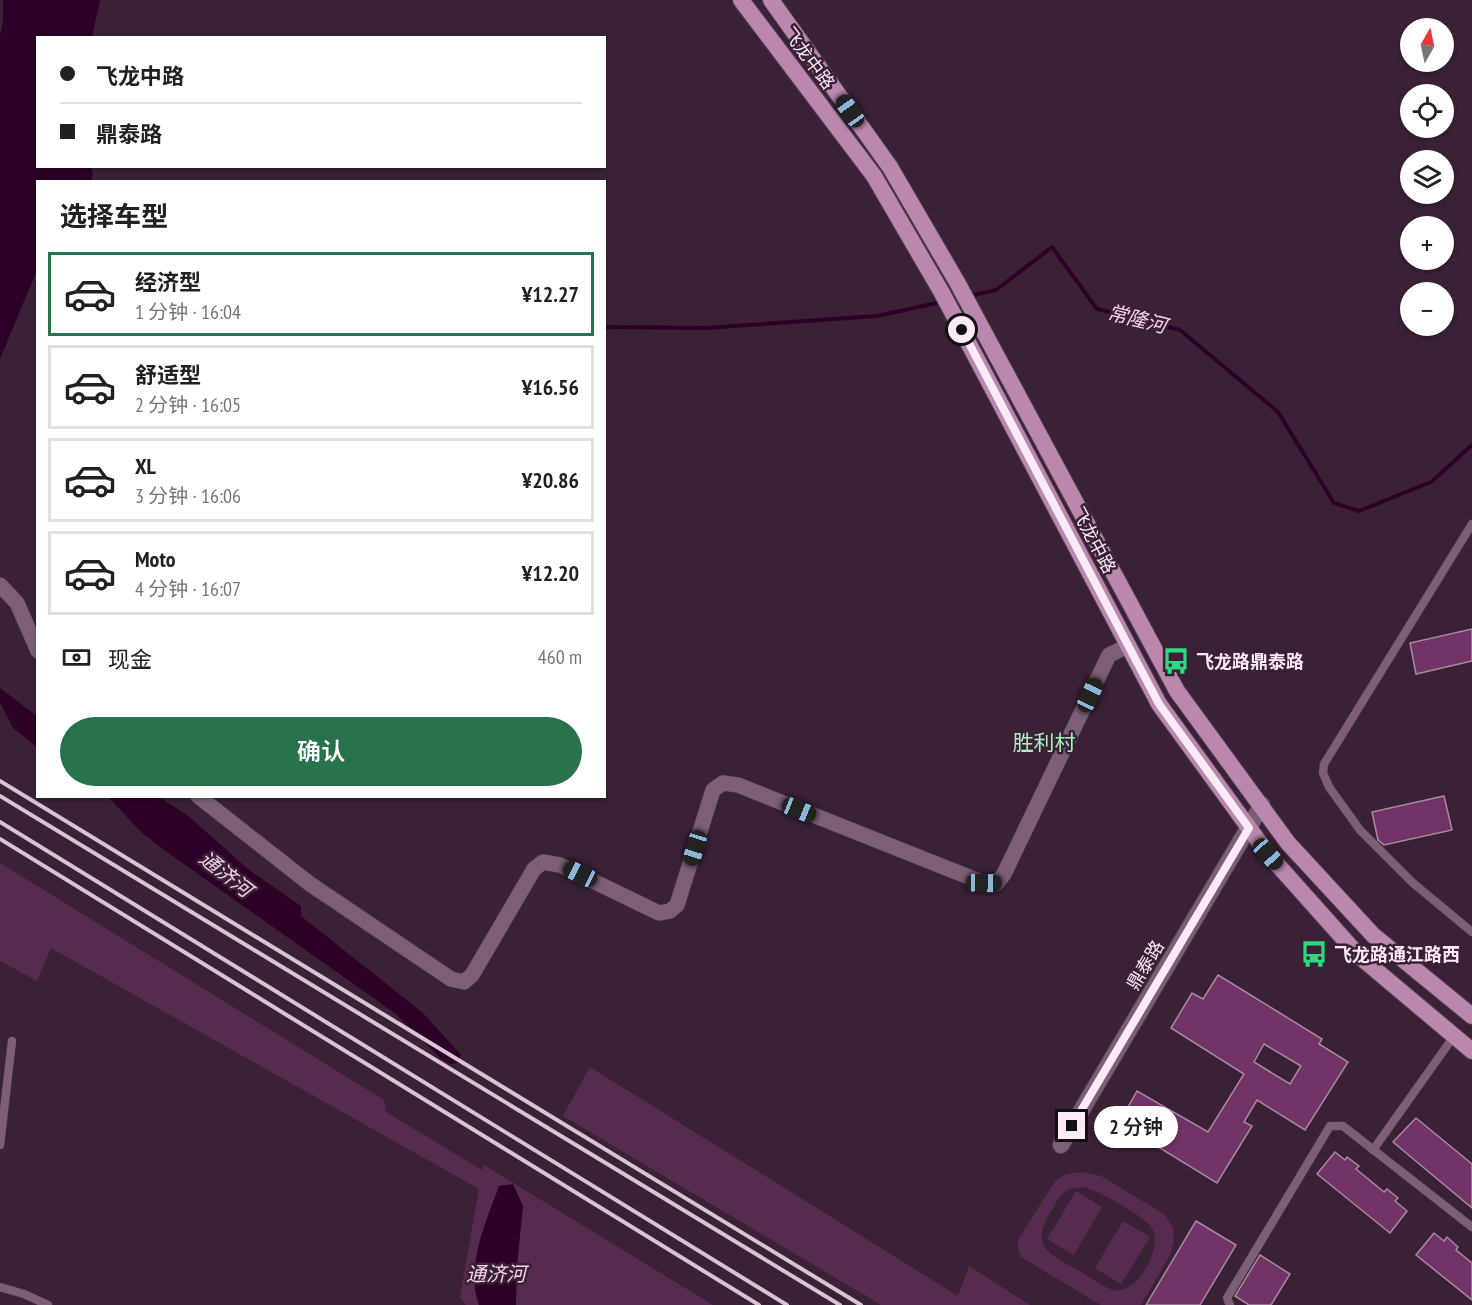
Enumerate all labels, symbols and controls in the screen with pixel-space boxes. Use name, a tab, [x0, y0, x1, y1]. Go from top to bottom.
north arrow	[1400, 18, 1454, 72]
map controls	[1400, 18, 1454, 336]
street label: 飞龙中路	[778, 22, 840, 94]
text: 飞龙中路	[96, 62, 184, 90]
button: locate	[1400, 84, 1454, 138]
car	[832, 91, 868, 131]
text: 鼎泰路	[96, 120, 162, 148]
button: layers	[1400, 150, 1454, 204]
text: 选择车型	[60, 199, 168, 233]
button: +	[1400, 216, 1454, 270]
icon: car	[63, 267, 117, 321]
text: 经济型	[135, 268, 201, 296]
text: ¥12.27	[522, 280, 579, 308]
button: −	[1400, 282, 1454, 336]
text: 1 分钟 · 16:04	[135, 299, 241, 325]
water label: 常隆河	[1105, 299, 1173, 340]
route start	[948, 316, 975, 343]
icon: car	[63, 360, 117, 414]
text: 舒适型	[135, 361, 201, 389]
text: ¥16.56	[522, 373, 579, 401]
text: 2 分钟 · 16:05	[135, 392, 241, 418]
text: XL	[135, 452, 156, 480]
icon: car	[63, 453, 117, 507]
text: ¥20.86	[522, 466, 579, 494]
text: 3 分钟 · 16:06	[135, 483, 241, 509]
street label: 飞龙中路	[1067, 503, 1121, 577]
text: Moto	[135, 545, 176, 573]
icon: car	[63, 546, 117, 600]
text: ¥12.20	[522, 559, 579, 587]
text: 4 分钟 · 16:07	[135, 576, 241, 602]
icon: cash	[60, 641, 93, 674]
text: 460 m	[538, 644, 582, 670]
text: 现金	[108, 645, 152, 673]
bus stop icon: 飞龙路鼎泰路	[1161, 646, 1191, 676]
place label: 飞龙路鼎泰路	[1196, 650, 1304, 673]
car	[1074, 675, 1106, 715]
button: 确认	[60, 717, 582, 786]
district label: 胜利村	[1013, 729, 1076, 756]
car	[779, 795, 819, 825]
car	[681, 828, 709, 868]
car	[1249, 835, 1287, 873]
water label: 通济河	[194, 845, 261, 905]
car	[560, 858, 600, 890]
car	[966, 874, 1002, 892]
street label: 鼎泰路	[1121, 936, 1169, 994]
bus stop icon: 飞龙路通江路西	[1299, 939, 1329, 969]
place label: 飞龙路通江路西	[1334, 943, 1460, 966]
callout: 2 分钟	[1093, 1105, 1177, 1147]
route end	[1058, 1112, 1085, 1139]
text: 2 分钟	[1109, 1114, 1163, 1140]
water label: 通济河	[466, 1261, 530, 1287]

